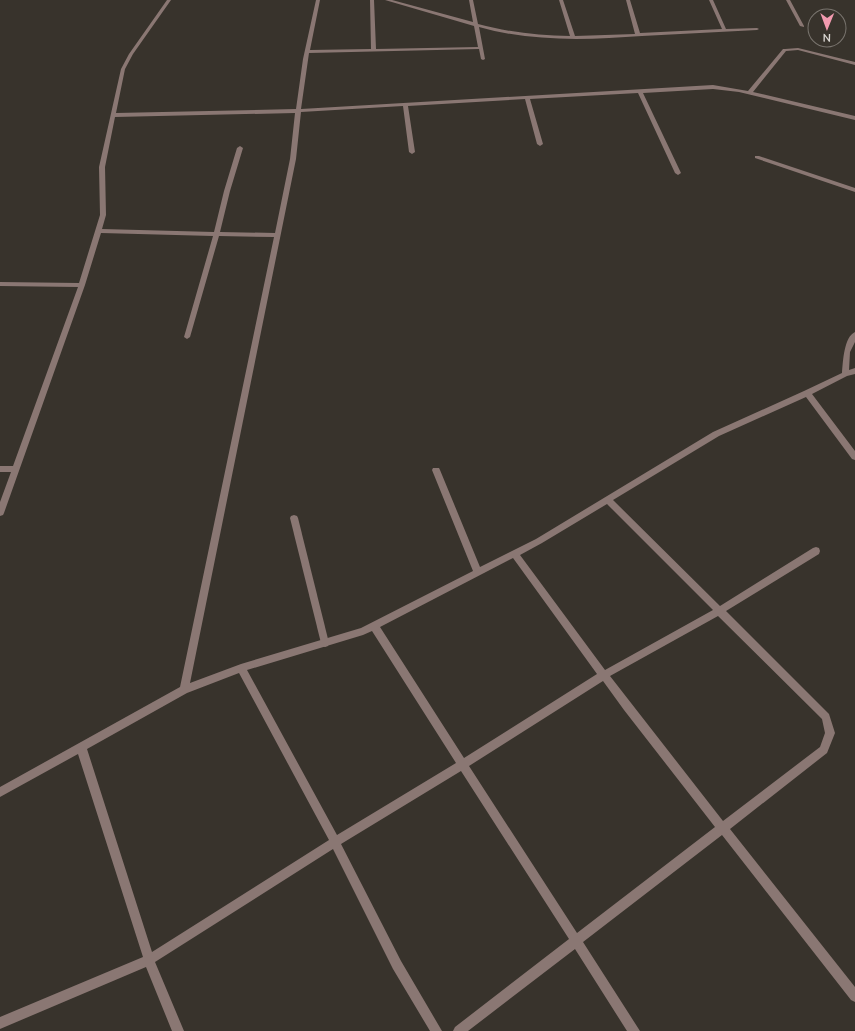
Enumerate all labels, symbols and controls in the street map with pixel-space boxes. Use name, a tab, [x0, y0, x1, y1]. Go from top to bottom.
north arrow	[807, 8, 847, 48]
text: N	[823, 30, 831, 45]

